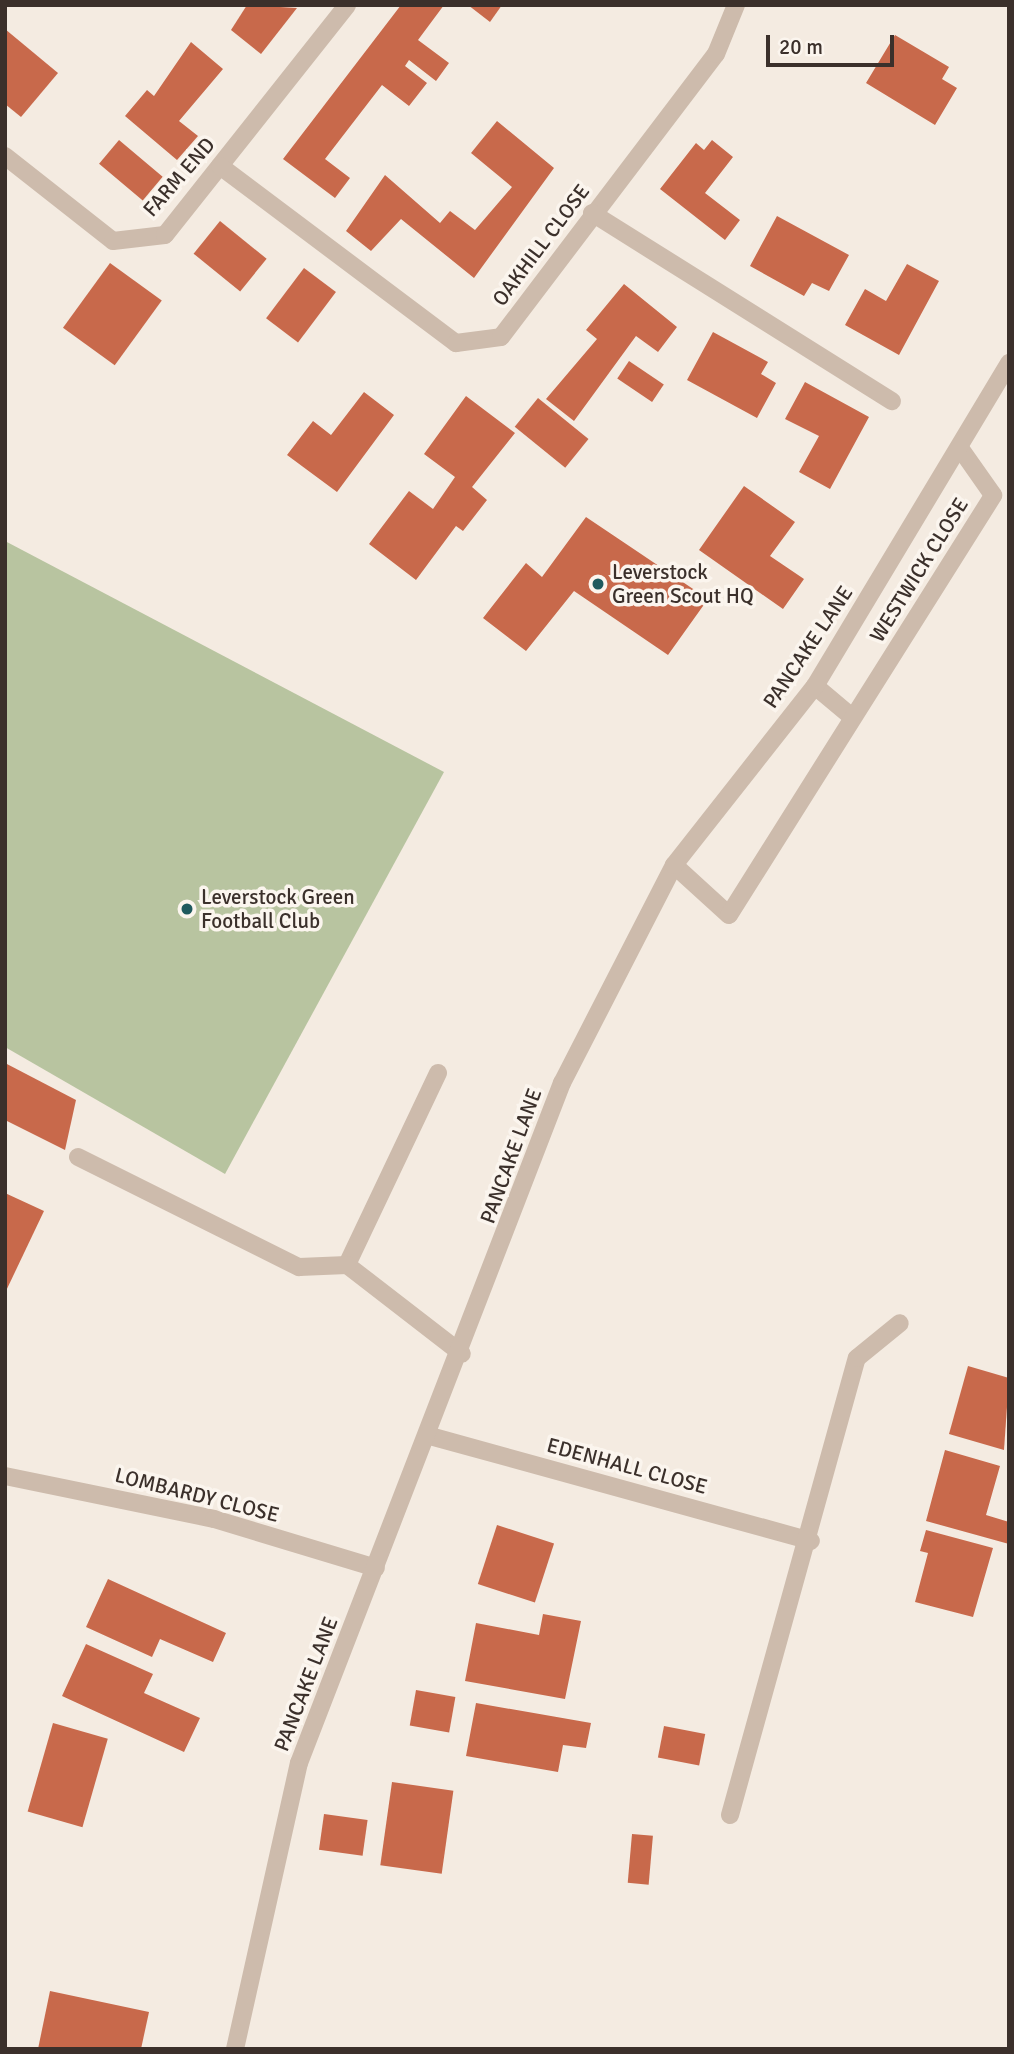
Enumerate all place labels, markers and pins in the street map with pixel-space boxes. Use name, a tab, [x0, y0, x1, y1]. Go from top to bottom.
place label: Leverstock Green Scout HQ	[612, 559, 754, 609]
marker: Leverstock Green Scout HQ	[590, 576, 606, 592]
place label: Leverstock Green Football Club	[201, 884, 355, 934]
marker: Leverstock Green Football Club	[179, 901, 195, 917]

